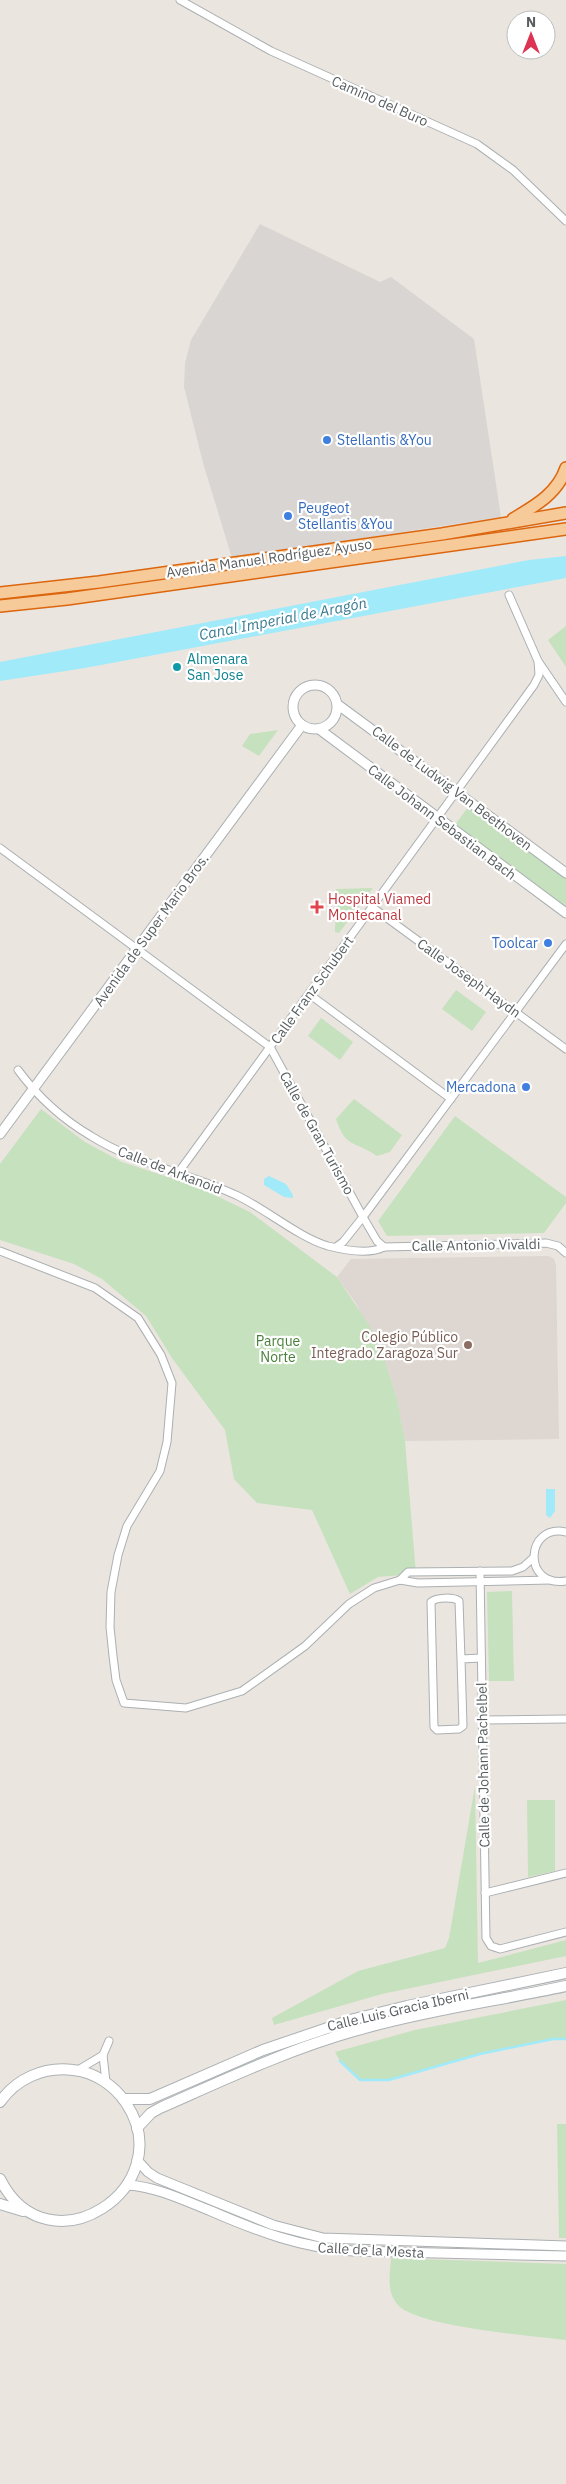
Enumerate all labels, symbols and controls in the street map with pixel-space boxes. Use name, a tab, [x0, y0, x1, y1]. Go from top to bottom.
north arrow	[506, 10, 556, 60]
text: N	[526, 13, 536, 31]
street label: Camino del Buro	[329, 72, 431, 130]
place label: Stellantis &You	[337, 431, 432, 449]
marker: Stellantis &You	[321, 434, 333, 446]
place label: Peugeot Stellantis &You	[298, 499, 393, 533]
marker: Peugeot Stellantis &You	[282, 510, 294, 522]
street label: Avenida Manuel Rodríguez Ayuso	[165, 535, 373, 581]
water label: Canal Imperial de Aragón	[197, 593, 368, 644]
place label: Almenara San Jose	[187, 650, 248, 684]
marker: Almenara San Jose	[171, 661, 183, 673]
street label: Calle de Ludwig Van Beethoven	[368, 722, 536, 854]
street label: Calle Johann Sebastian Bach	[364, 760, 520, 884]
street label: Avenida de Super Mario Bros.	[90, 850, 212, 1010]
place label: Hospital Viamed Montecanal	[328, 890, 431, 924]
marker: Hospital Viamed Montecanal	[310, 900, 324, 914]
street label: Calle Franz Schubert	[267, 932, 357, 1048]
street label: Calle Joseph Haydn	[414, 934, 524, 1022]
place label: Toolcar	[492, 934, 538, 952]
marker: Toolcar	[542, 937, 554, 949]
street label: Calle de Gran Turismo	[276, 1068, 358, 1198]
place label: Mercadona	[446, 1078, 517, 1096]
marker: Mercadona	[520, 1081, 532, 1093]
street label: Calle de Arkanoid	[115, 1142, 225, 1198]
street label: Calle Antonio Vivaldi	[412, 1235, 540, 1255]
place label: Colegio Público Integrado Zaragoza Sur	[311, 1328, 458, 1362]
park label: Parque Norte	[256, 1332, 301, 1366]
marker: Colegio Público Integrado Zaragoza Sur	[462, 1339, 474, 1351]
street label: Calle de Johann Pachelbel	[473, 1682, 493, 1848]
street label: Calle Luis Gracia Iberni	[325, 1985, 471, 2035]
street label: Calle de la Mesta	[317, 2238, 425, 2262]

